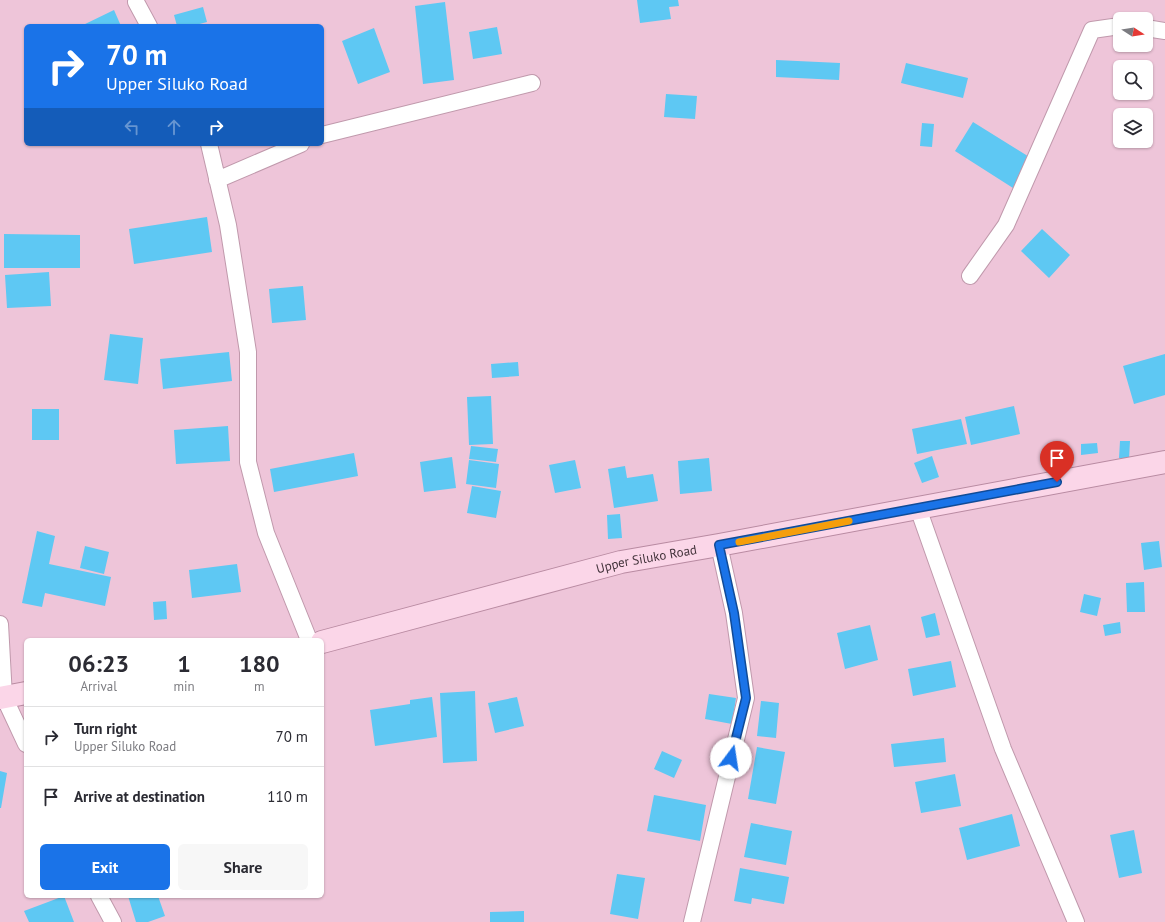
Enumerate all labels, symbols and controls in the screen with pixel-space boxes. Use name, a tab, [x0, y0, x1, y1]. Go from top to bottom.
north arrow	[1113, 12, 1153, 52]
map controls	[1113, 12, 1153, 148]
text: 70 m	[106, 36, 167, 73]
icon: right	[40, 40, 92, 92]
button: search	[1113, 60, 1153, 100]
text: Upper Siluko Road	[106, 72, 248, 95]
button: layers	[1113, 108, 1153, 148]
icon: left	[121, 116, 143, 138]
icon: ahead	[163, 116, 185, 138]
icon: right	[205, 116, 227, 138]
pin	[1040, 441, 1074, 482]
icon: arrive	[1046, 447, 1068, 469]
street label: Upper Siluko Road	[594, 541, 698, 577]
text: 06:23	[68, 648, 129, 679]
text: 1	[177, 648, 191, 679]
text: 180	[239, 648, 280, 679]
text: Arrival	[81, 678, 117, 695]
text: min	[173, 678, 195, 695]
text: m	[254, 678, 265, 695]
text: Turn right	[74, 719, 137, 738]
icon: right	[40, 726, 62, 748]
text: 70 m	[275, 727, 308, 746]
position arrow	[710, 737, 752, 779]
text: Upper Siluko Road	[74, 738, 176, 755]
icon: arrive	[40, 786, 62, 808]
text: Arrive at destination	[74, 787, 205, 806]
text: 110 m	[267, 787, 308, 806]
button: Exit	[40, 844, 170, 890]
button: Share	[178, 844, 308, 890]

